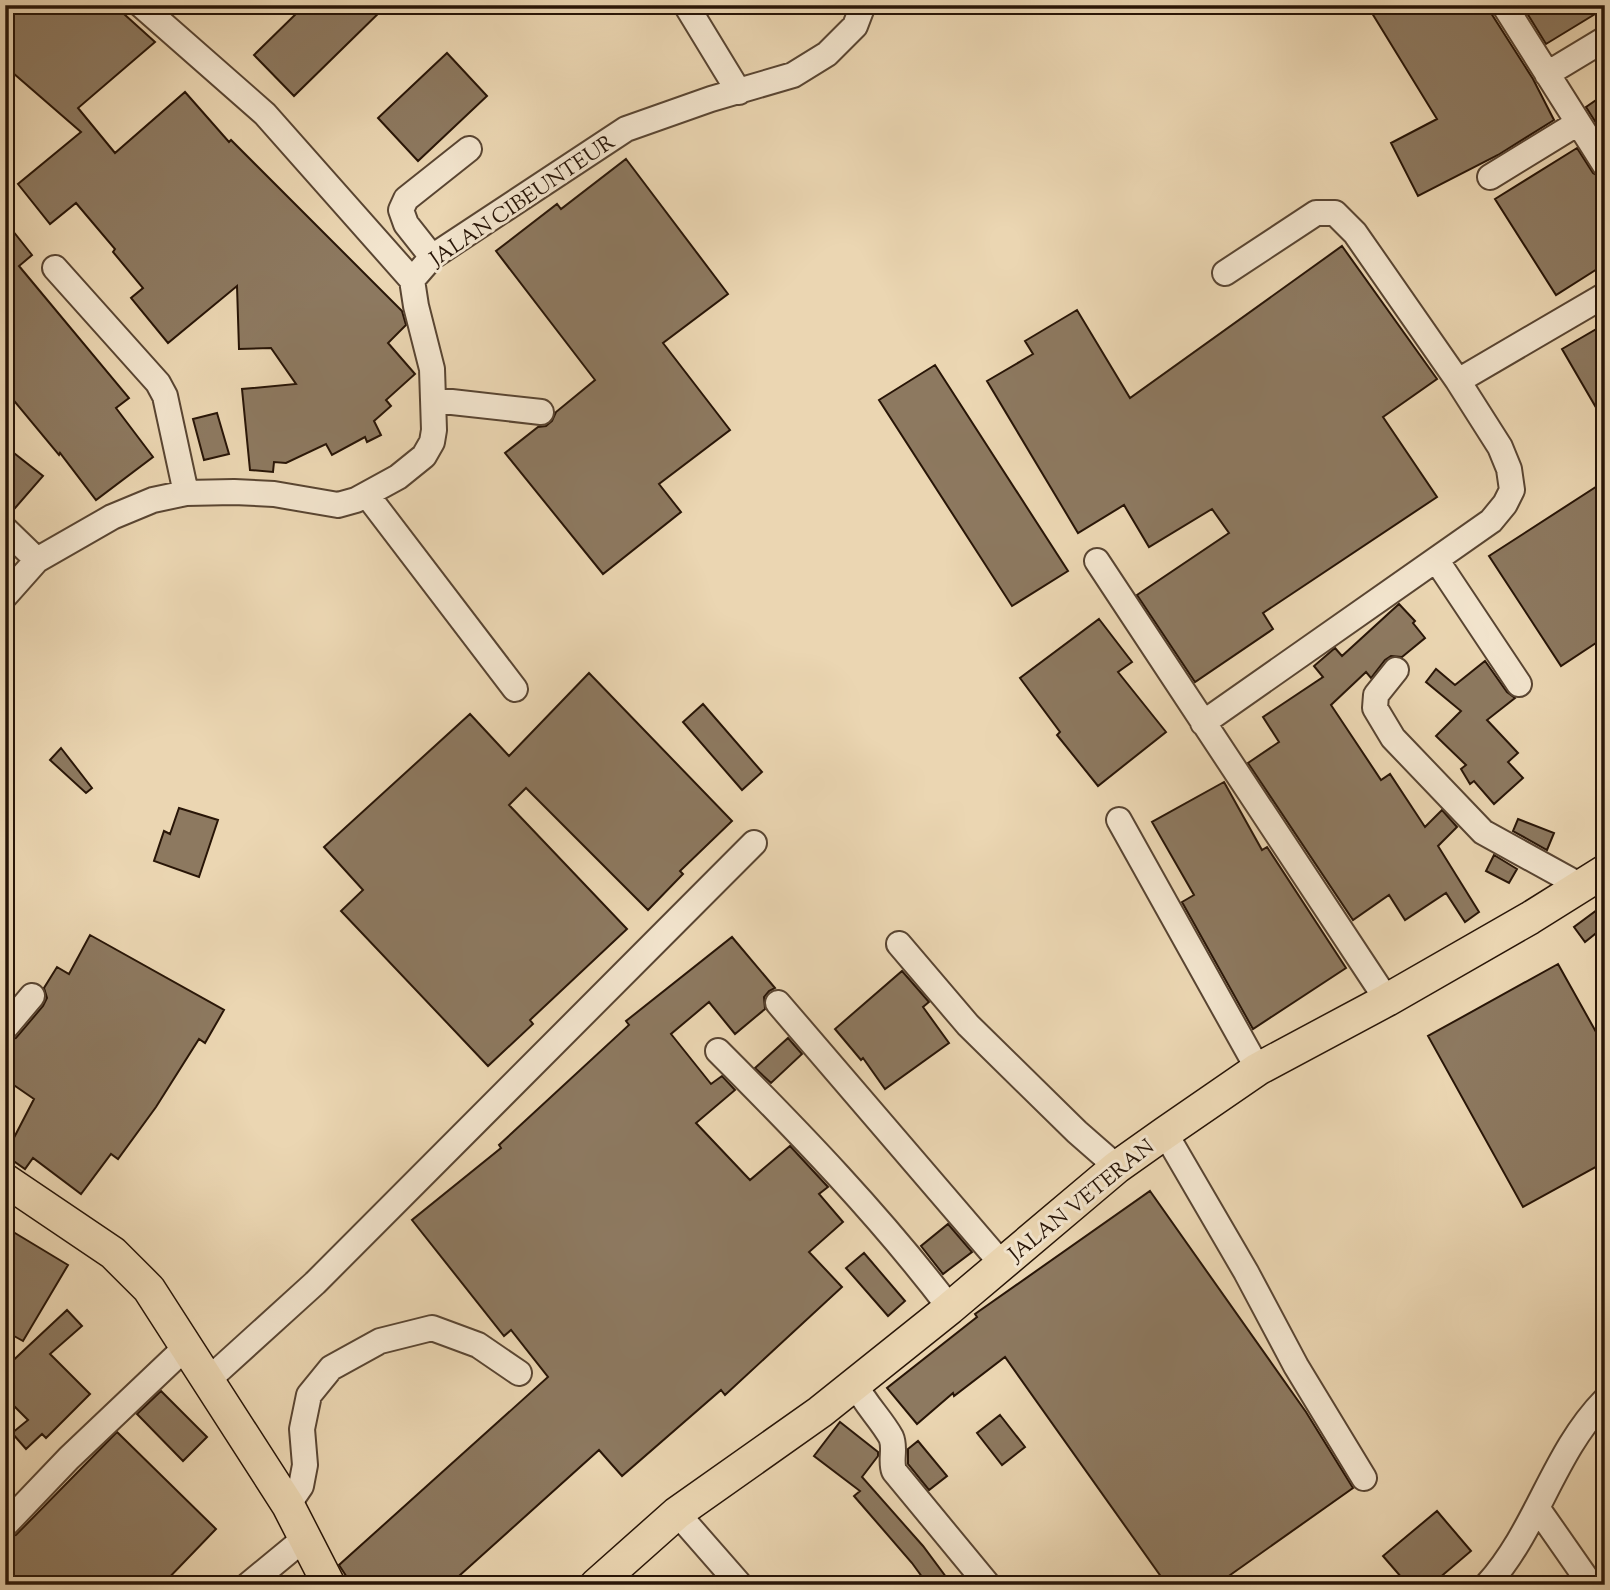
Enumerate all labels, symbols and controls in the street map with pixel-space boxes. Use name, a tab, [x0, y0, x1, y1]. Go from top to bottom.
street label: JALAN CIBEUNTEUR	[424, 128, 622, 275]
street label: JALAN VETERAN	[1002, 1133, 1162, 1270]

